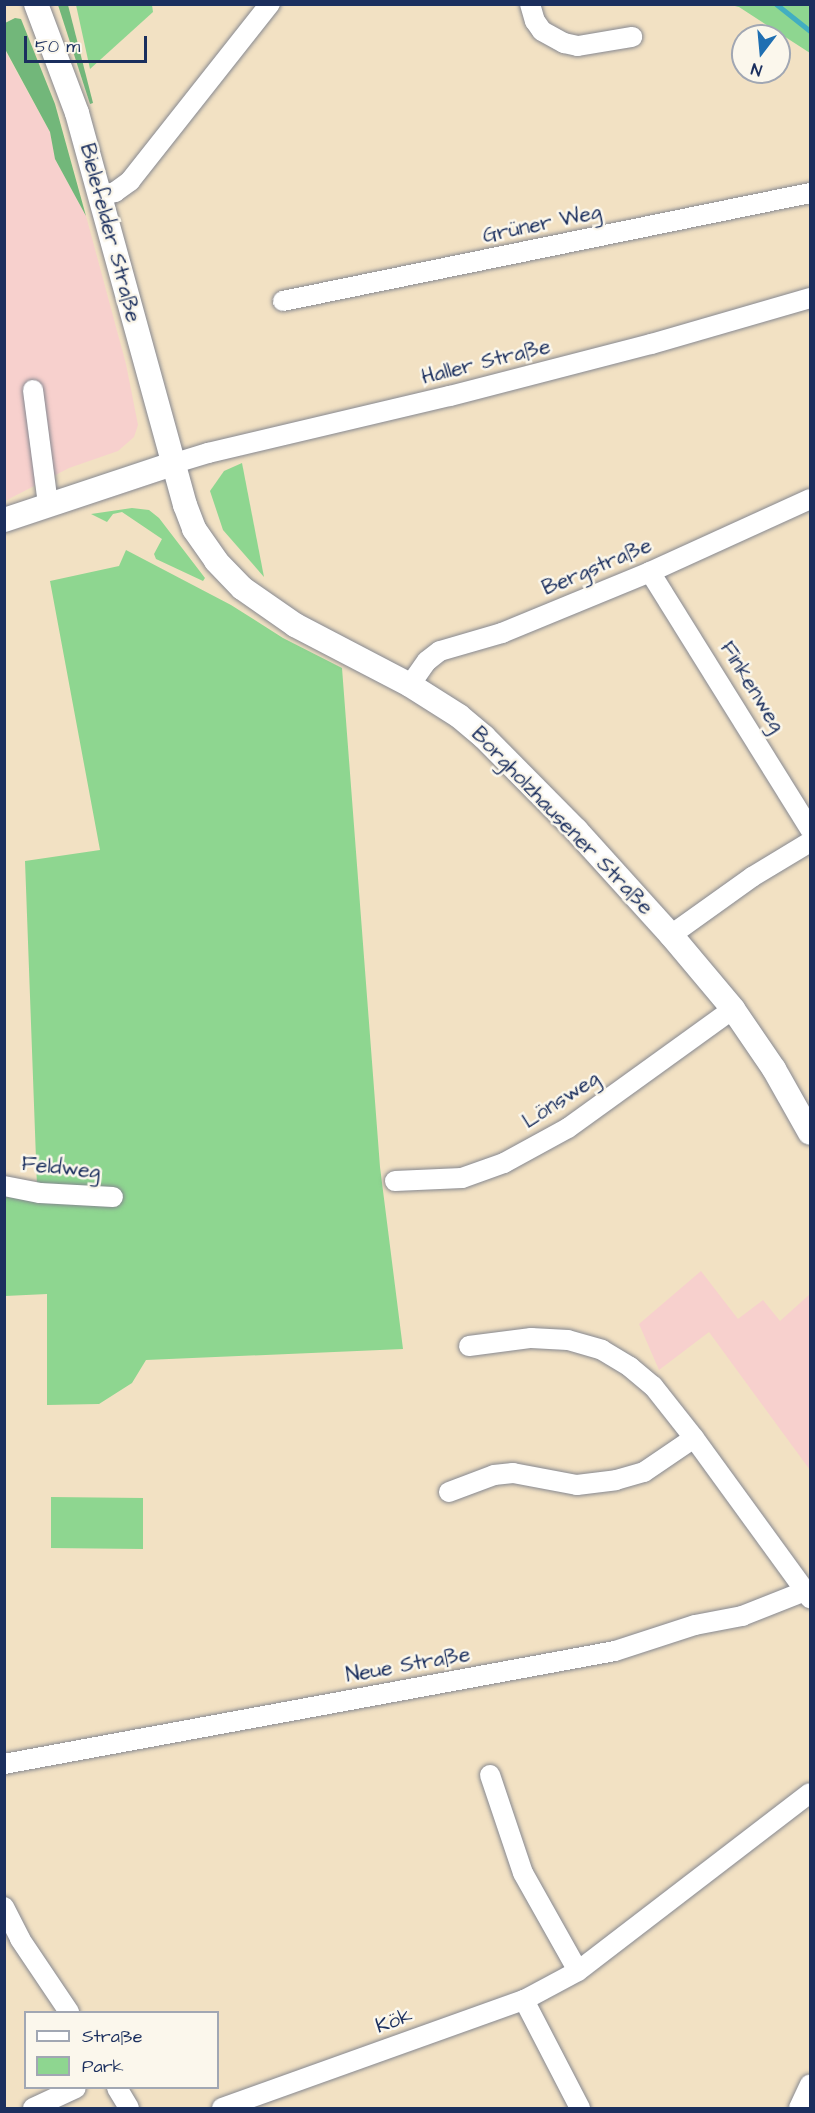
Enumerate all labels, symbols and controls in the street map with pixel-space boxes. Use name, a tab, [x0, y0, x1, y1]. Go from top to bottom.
scale bar	[27, 24, 150, 62]
north arrow	[731, 24, 791, 84]
text: 50 m	[35, 34, 80, 59]
text: N	[749, 57, 764, 81]
street label: Bielefelder Straße	[74, 141, 146, 325]
street label: Grüner Weg	[480, 199, 604, 249]
street label: Haller Straße	[419, 334, 553, 390]
street label: Bergstraße	[539, 533, 655, 601]
street label: Finkenweg	[714, 637, 790, 737]
street label: Borgholzhausener Straße	[466, 722, 658, 920]
street label: Lönsweg	[518, 1066, 604, 1134]
street label: Feldweg	[20, 1151, 102, 1185]
street label: Neue Straße	[344, 1642, 472, 1688]
street label: Kök	[372, 2003, 416, 2039]
legend	[24, 2011, 219, 2089]
text: Straße	[82, 2024, 142, 2049]
text: Park	[82, 2054, 124, 2079]

